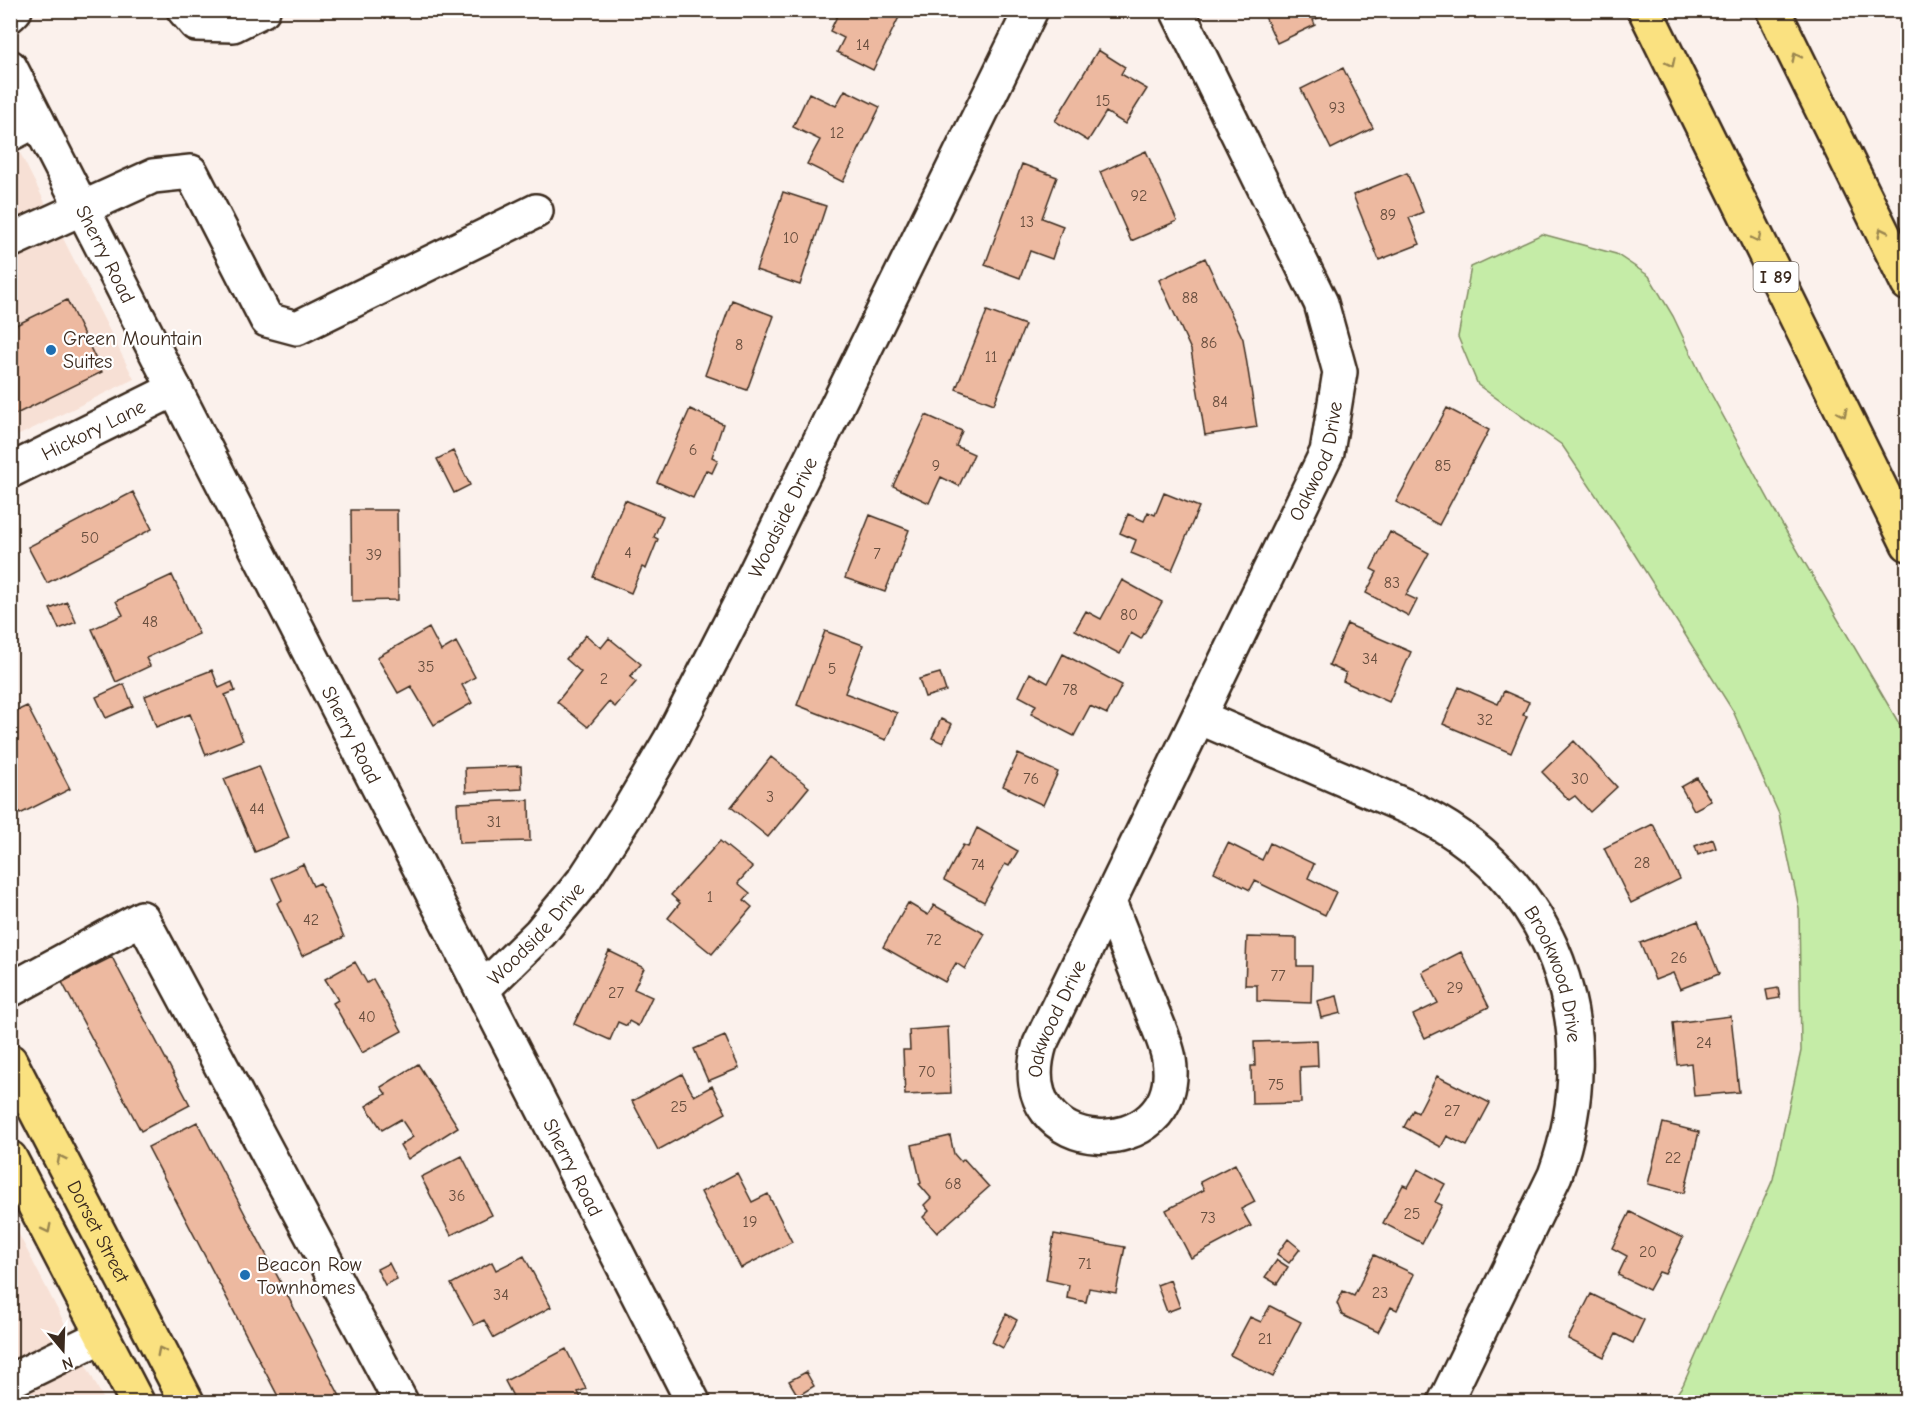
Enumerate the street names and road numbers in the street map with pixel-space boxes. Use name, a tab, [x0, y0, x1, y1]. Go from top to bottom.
street label: Sherry Road	[71, 201, 140, 307]
road number: I 89	[1754, 262, 1798, 292]
street label: Hickory Lane	[37, 394, 149, 465]
street label: Oakwood Drive	[1284, 400, 1347, 524]
street label: Woodside Drive	[743, 453, 822, 582]
street label: Sherry Road	[317, 682, 386, 787]
street label: Woodside Drive	[483, 878, 589, 990]
street label: Brookwood Drive	[1520, 901, 1586, 1043]
street label: Oakwood Drive	[1024, 956, 1091, 1078]
street label: Sherry Road	[538, 1115, 607, 1220]
street label: Dorset Street	[62, 1176, 135, 1288]

